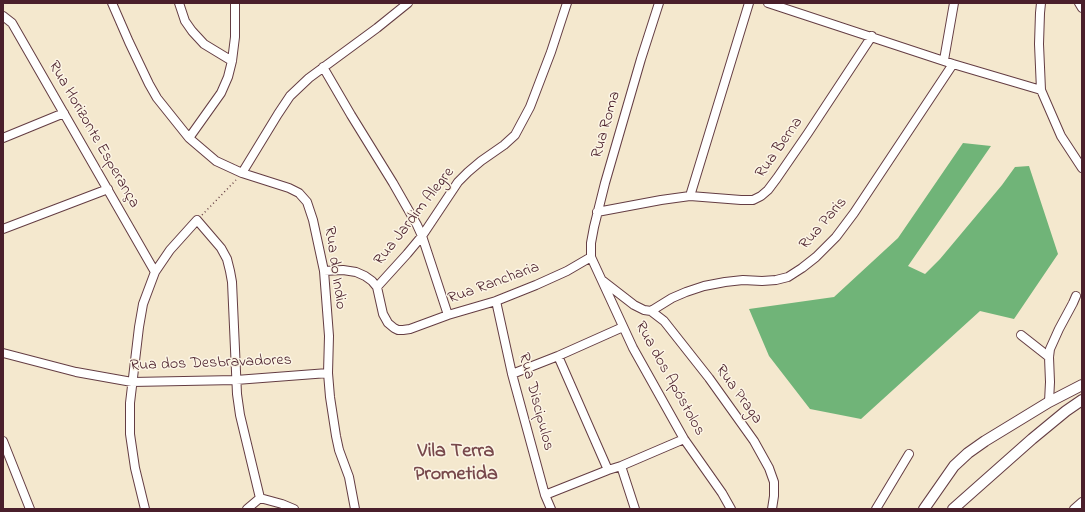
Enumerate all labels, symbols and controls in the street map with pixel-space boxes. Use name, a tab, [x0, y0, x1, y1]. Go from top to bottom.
street label: Rua Horizonte Esperança	[43, 58, 143, 212]
street label: Rua Roma	[588, 89, 626, 161]
street label: Rua Berna	[752, 114, 808, 182]
street label: Rua Jardim Alegre	[371, 164, 459, 270]
street label: Rua Paris	[796, 194, 852, 254]
street label: Rua do Indio	[319, 225, 349, 311]
street label: Rua Rancharia	[446, 259, 542, 309]
street label: Rua dos Apóstolos	[630, 319, 708, 439]
street label: Rua Discipulos	[513, 351, 557, 453]
street label: Rua dos Desbravadores	[130, 352, 292, 376]
street label: Rua Praga	[710, 362, 766, 428]
district label: Vila Terra Prometida	[414, 441, 498, 488]

